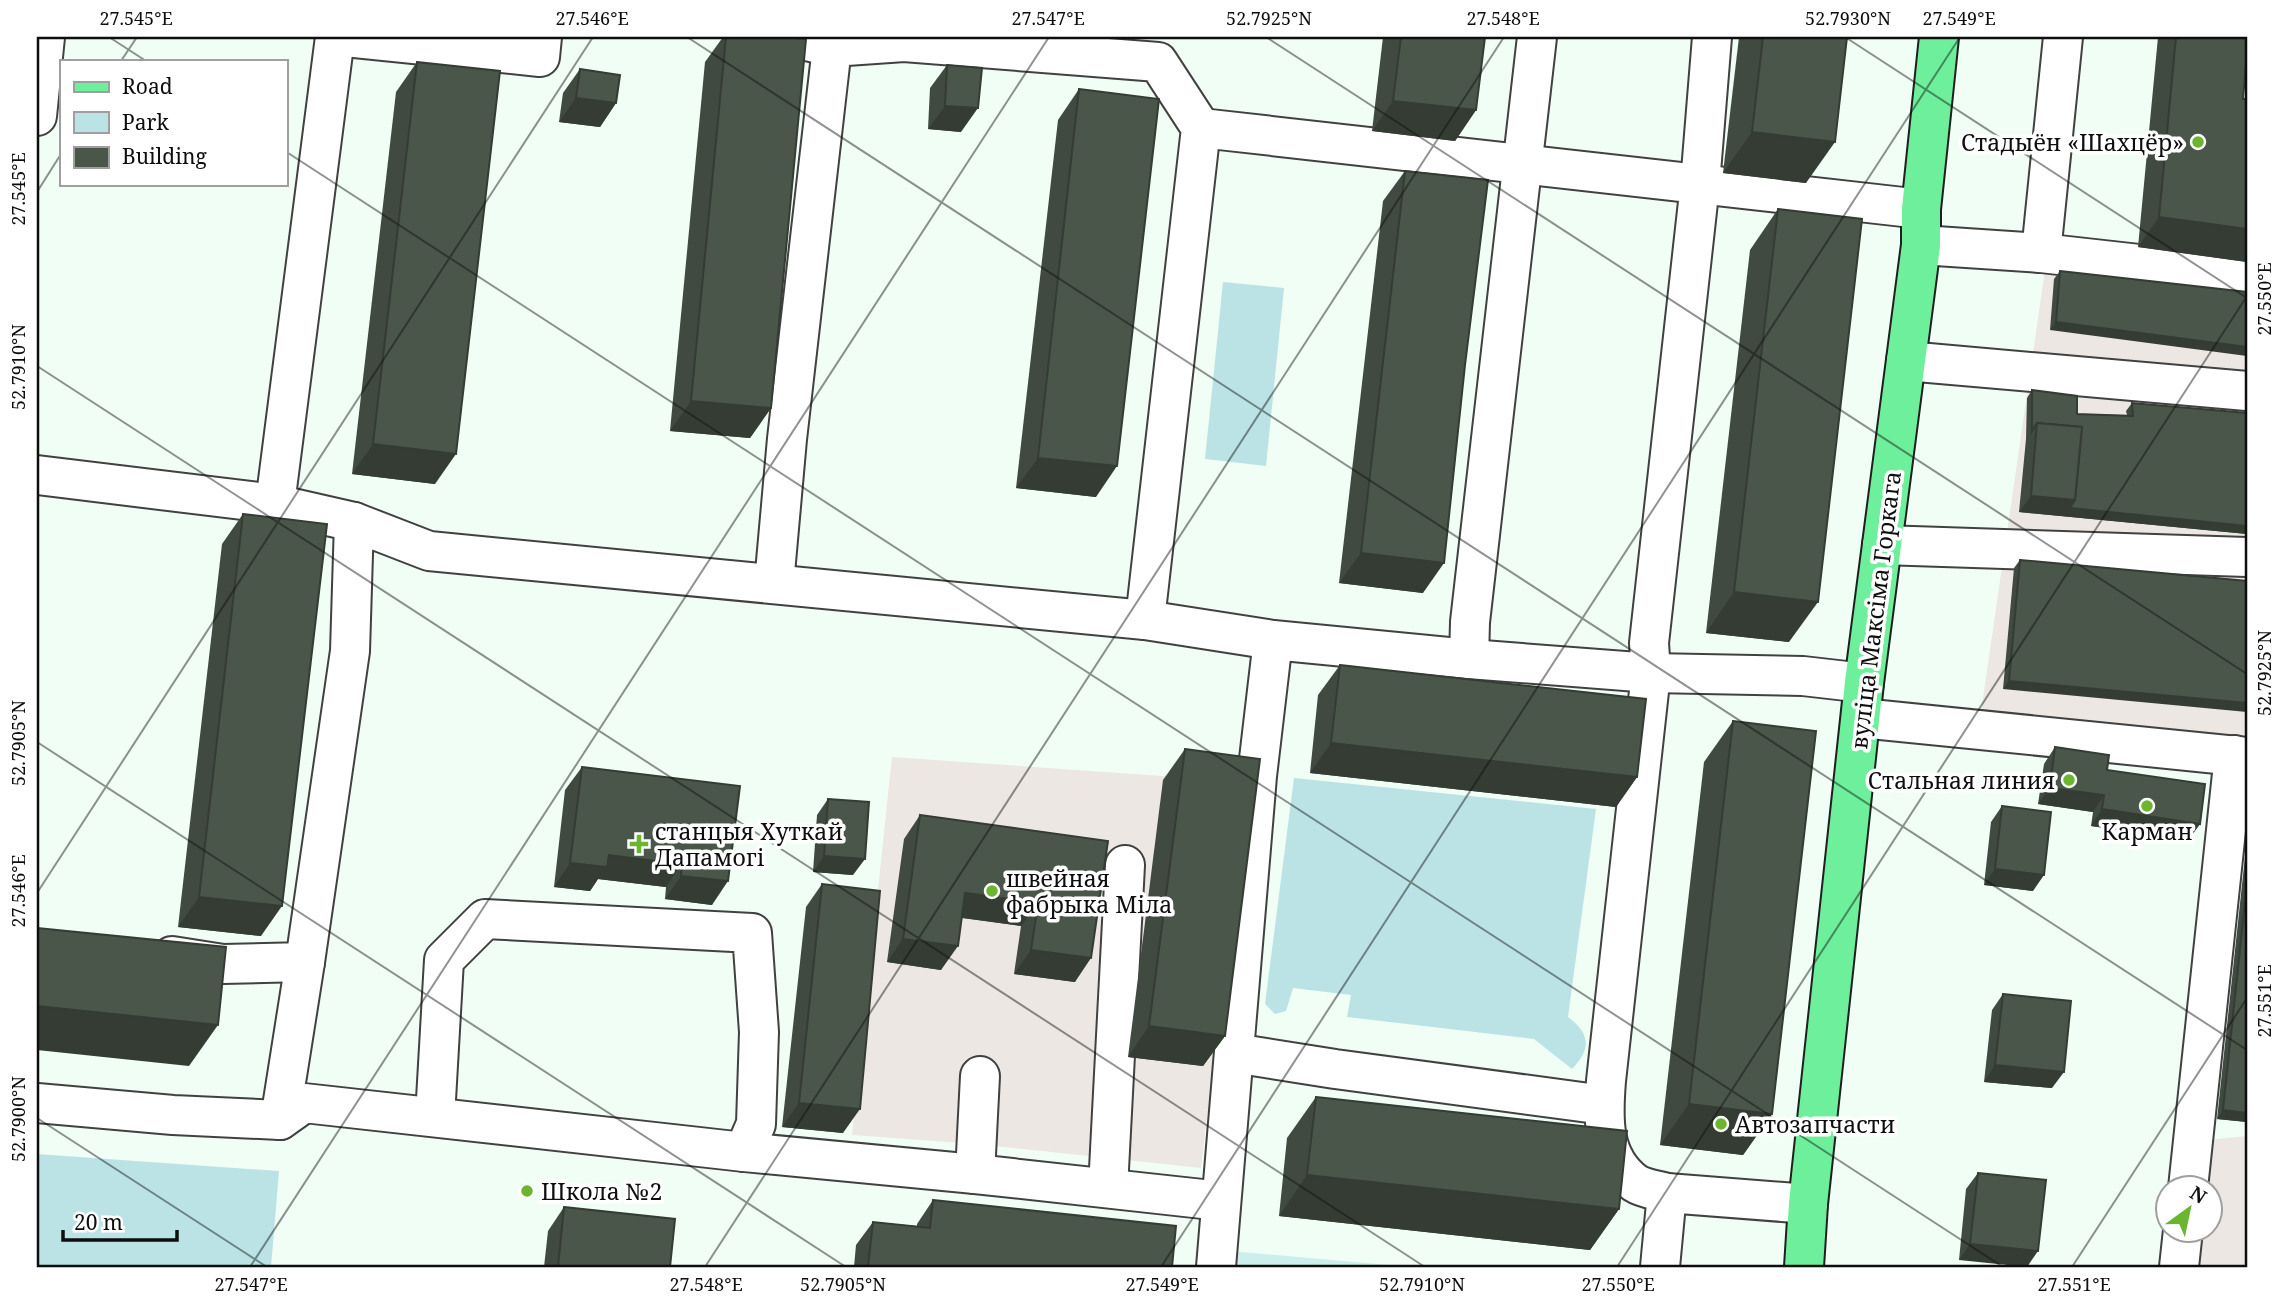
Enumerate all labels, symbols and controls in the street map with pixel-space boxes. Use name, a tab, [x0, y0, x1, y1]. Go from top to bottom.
text: 27.545°E	[99, 6, 173, 30]
text: 27.546°E	[555, 6, 629, 30]
text: 27.547°E	[1011, 6, 1085, 30]
text: 52.7925°N	[1226, 6, 1312, 30]
text: 27.548°E	[1466, 6, 1540, 30]
text: 52.7930°N	[1805, 6, 1891, 30]
text: 27.549°E	[1922, 6, 1996, 30]
legend	[60, 60, 287, 186]
text: Road	[122, 72, 173, 100]
text: Park	[122, 108, 169, 136]
place label: Стадыён «Шахцёр»	[1961, 126, 2184, 158]
marker: Стадыён «Шахцёр»	[2190, 134, 2206, 150]
text: Building	[122, 142, 207, 170]
text: 27.545°E	[6, 152, 30, 226]
text: 27.550°E	[2252, 262, 2276, 336]
text: 52.7910°N	[6, 324, 30, 410]
street label: вуліца Максіма Горкага	[1842, 469, 1908, 751]
text: 52.7925°N	[2252, 630, 2276, 716]
text: 52.7905°N	[6, 700, 30, 786]
place label: Стальная линия	[1868, 764, 2055, 796]
marker: Стальная линия	[2061, 772, 2077, 788]
marker: Карман	[2139, 798, 2155, 814]
place label: станцыя Хуткай Дапамогі	[655, 815, 843, 873]
place label: Карман	[2101, 815, 2193, 847]
marker: станцыя Хуткай Дапамогі	[629, 834, 649, 854]
text: 27.546°E	[6, 854, 30, 928]
place label: швейная фабрыка Міла	[1006, 862, 1172, 920]
marker: швейная фабрыка Міла	[984, 883, 1000, 899]
text: 27.551°E	[2252, 964, 2276, 1038]
text: 52.7900°N	[6, 1076, 30, 1162]
place label: Автозапчасти	[1735, 1108, 1895, 1140]
marker: Автозапчасти	[1713, 1116, 1729, 1132]
north arrow	[2154, 1174, 2224, 1244]
place label: Школа №2	[541, 1175, 662, 1207]
text: N	[2185, 1180, 2212, 1210]
marker: Школа №2	[519, 1183, 535, 1199]
scale bar	[63, 1199, 177, 1243]
text: 20 m	[74, 1208, 123, 1236]
text: 27.547°E	[214, 1272, 288, 1296]
text: 27.548°E	[669, 1272, 743, 1296]
text: 52.7905°N	[800, 1272, 886, 1296]
text: 27.549°E	[1125, 1272, 1199, 1296]
text: 52.7910°N	[1379, 1272, 1465, 1296]
text: 27.550°E	[1581, 1272, 1655, 1296]
text: 27.551°E	[2037, 1272, 2111, 1296]

